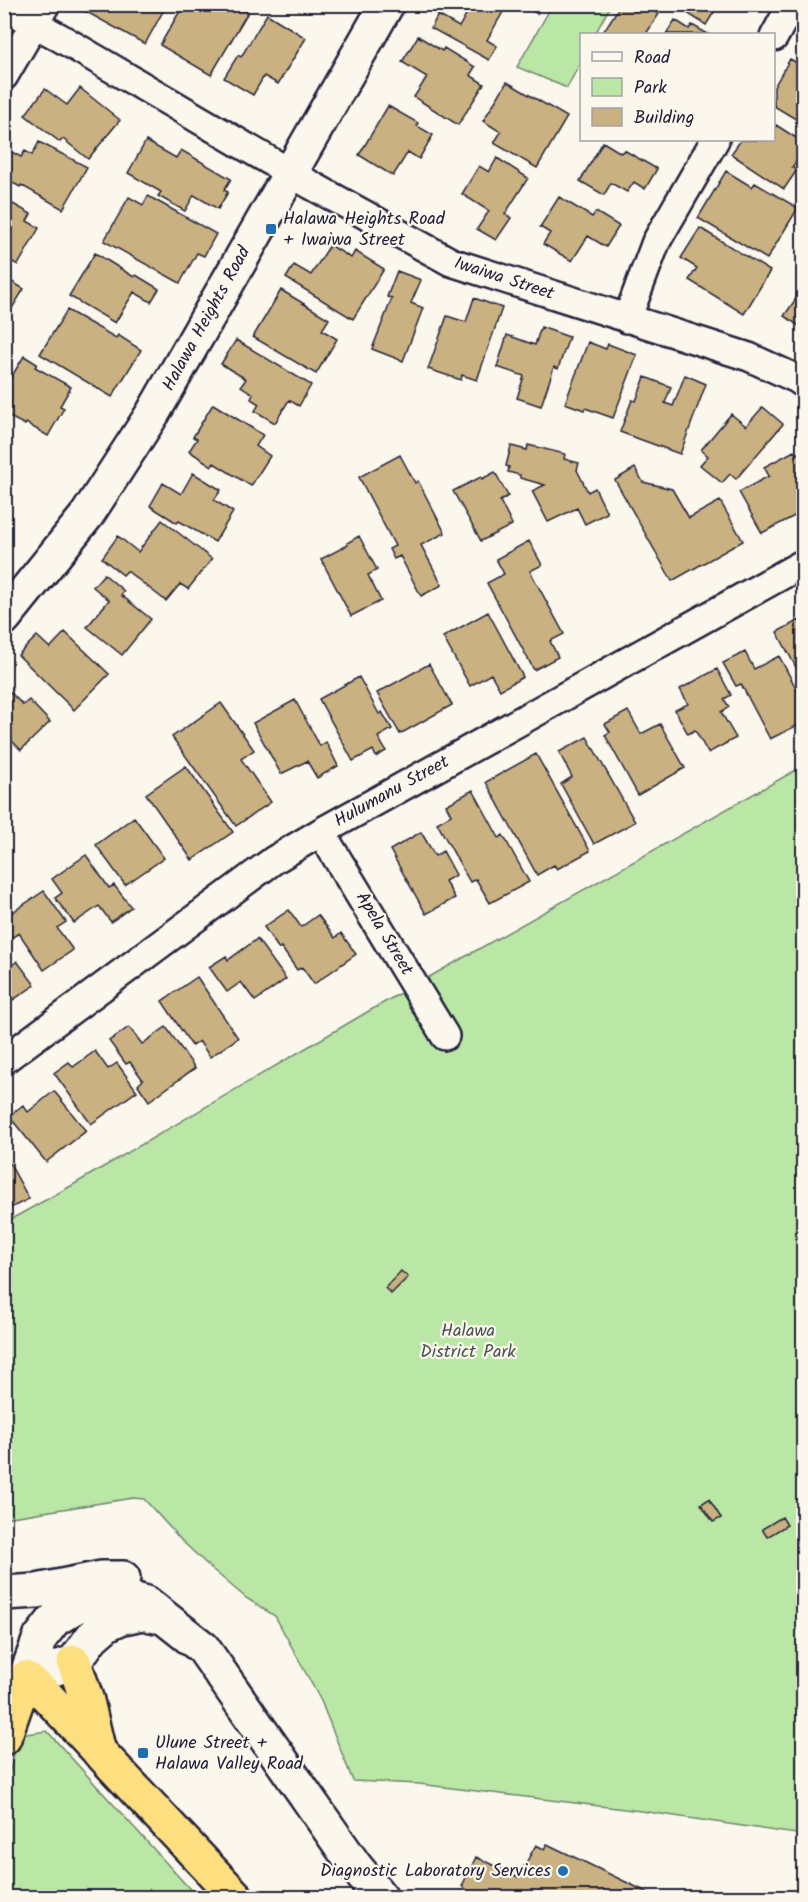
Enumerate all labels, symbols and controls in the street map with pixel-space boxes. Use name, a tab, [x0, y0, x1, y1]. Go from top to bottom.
legend	[580, 33, 775, 141]
text: Road	[634, 44, 671, 73]
text: Park	[634, 74, 667, 103]
text: Building	[634, 104, 694, 133]
place label: Halawa Heights Road + Iwaiwa Street	[283, 205, 446, 255]
marker: Halawa Heights Road + Iwaiwa Street	[264, 222, 278, 236]
street label: Halawa Heights Road	[155, 240, 259, 397]
street label: Iwaiwa Street	[450, 249, 559, 309]
street label: Hulumanu Street	[329, 748, 456, 836]
street label: Apela Street	[348, 887, 421, 982]
park label: Halawa District Park	[420, 1317, 516, 1367]
place label: Ulune Street + Halawa Valley Road	[155, 1729, 304, 1779]
marker: Ulune Street + Halawa Valley Road	[136, 1746, 150, 1760]
place label: Diagnostic Laboratory Services	[320, 1857, 551, 1886]
marker: Diagnostic Laboratory Services	[556, 1864, 570, 1878]

